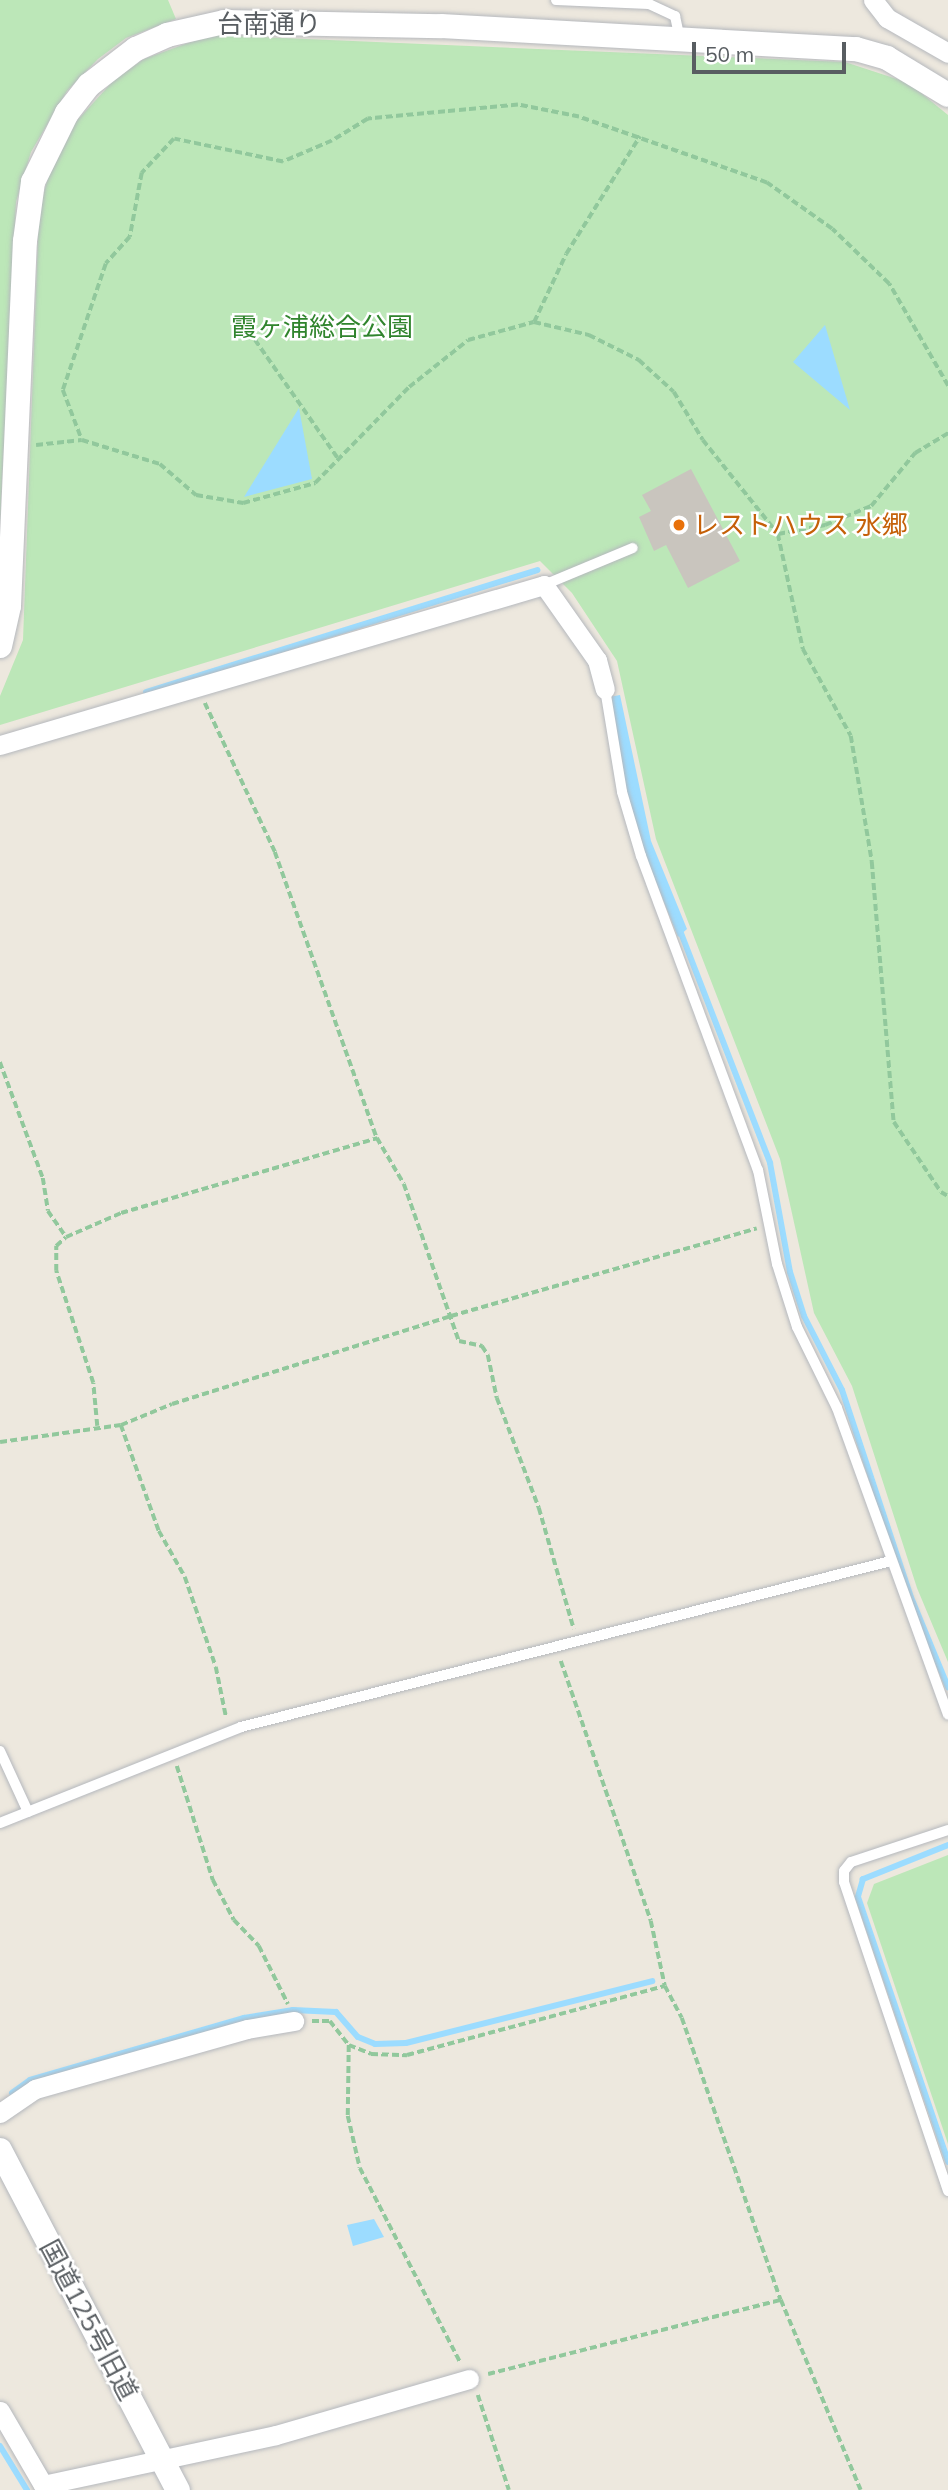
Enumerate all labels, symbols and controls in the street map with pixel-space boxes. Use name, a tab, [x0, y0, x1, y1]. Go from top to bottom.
street label: 台南通り	[217, 8, 321, 40]
scale bar	[696, 28, 850, 72]
text: 50 m	[705, 41, 754, 67]
park label: 霞ヶ浦総合公園	[231, 311, 413, 343]
place label: レストハウス 水郷	[693, 509, 908, 541]
marker: レストハウス 水郷	[671, 517, 687, 533]
street label: 国道125号旧道	[34, 2235, 144, 2405]

